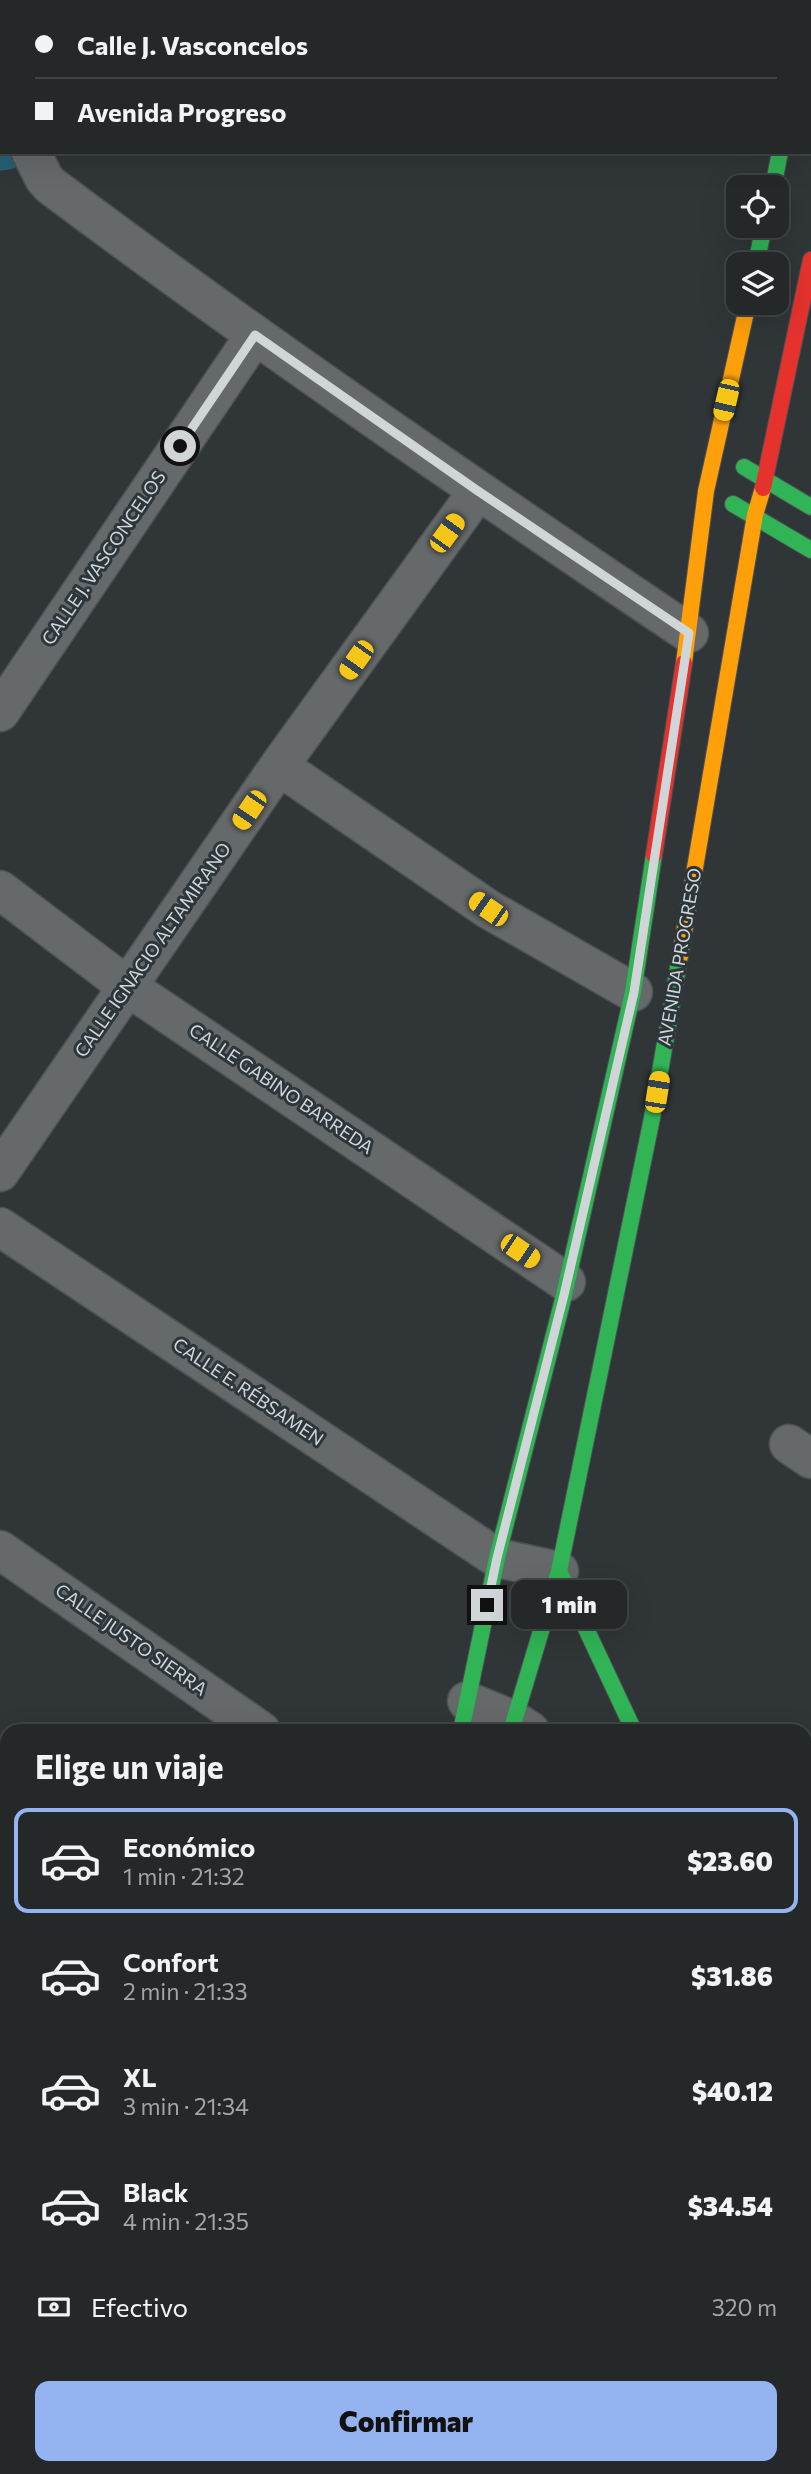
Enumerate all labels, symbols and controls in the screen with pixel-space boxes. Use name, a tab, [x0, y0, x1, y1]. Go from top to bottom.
text: Calle J. Vasconcelos	[77, 29, 308, 60]
text: Avenida Progreso	[77, 96, 287, 127]
map controls	[726, 175, 789, 315]
button: locate	[726, 175, 789, 238]
button: layers	[726, 252, 789, 315]
car	[712, 377, 741, 423]
route start	[164, 430, 196, 462]
street label: CALLE J. VASCONCELOS	[37, 466, 170, 649]
car	[427, 510, 468, 556]
car	[336, 637, 377, 683]
car	[229, 787, 270, 833]
street label: CALLE IGNACIO ALTAMIRANO	[69, 838, 235, 1061]
street label: AVENIDA PROGRESO	[653, 866, 706, 1048]
car	[465, 888, 512, 930]
street label: CALLE GABINO BARREDA	[185, 1018, 378, 1158]
car	[644, 1070, 671, 1114]
car	[497, 1231, 544, 1271]
street label: CALLE E. RÉBSAMEN	[169, 1333, 328, 1450]
street label: CALLE JUSTO SIERRA	[51, 1579, 212, 1700]
callout: 1 min	[512, 1580, 627, 1630]
route end	[471, 1589, 503, 1621]
text: 1 min	[541, 1590, 597, 1618]
text: Elige un viaje	[35, 1746, 224, 1786]
icon: car	[39, 1829, 102, 1892]
text: Económico	[123, 1831, 255, 1862]
text: $23.60	[687, 1845, 773, 1876]
text: 1 min · 21:32	[123, 1862, 244, 1890]
icon: car	[39, 1944, 102, 2007]
text: Confort	[123, 1946, 219, 1977]
text: $31.86	[691, 1960, 773, 1991]
text: 2 min · 21:33	[123, 1977, 248, 2005]
icon: car	[39, 2059, 102, 2122]
text: XL	[123, 2061, 157, 2092]
text: $40.12	[692, 2075, 773, 2106]
text: 3 min · 21:34	[123, 2092, 249, 2120]
icon: car	[39, 2174, 102, 2237]
text: Black	[123, 2176, 189, 2207]
text: $34.54	[688, 2190, 773, 2221]
text: 4 min · 21:35	[123, 2207, 249, 2235]
icon: cash	[35, 2288, 73, 2326]
text: Efectivo	[91, 2291, 188, 2322]
text: 320 m	[712, 2293, 777, 2321]
button: Confirmar	[35, 2381, 777, 2461]

